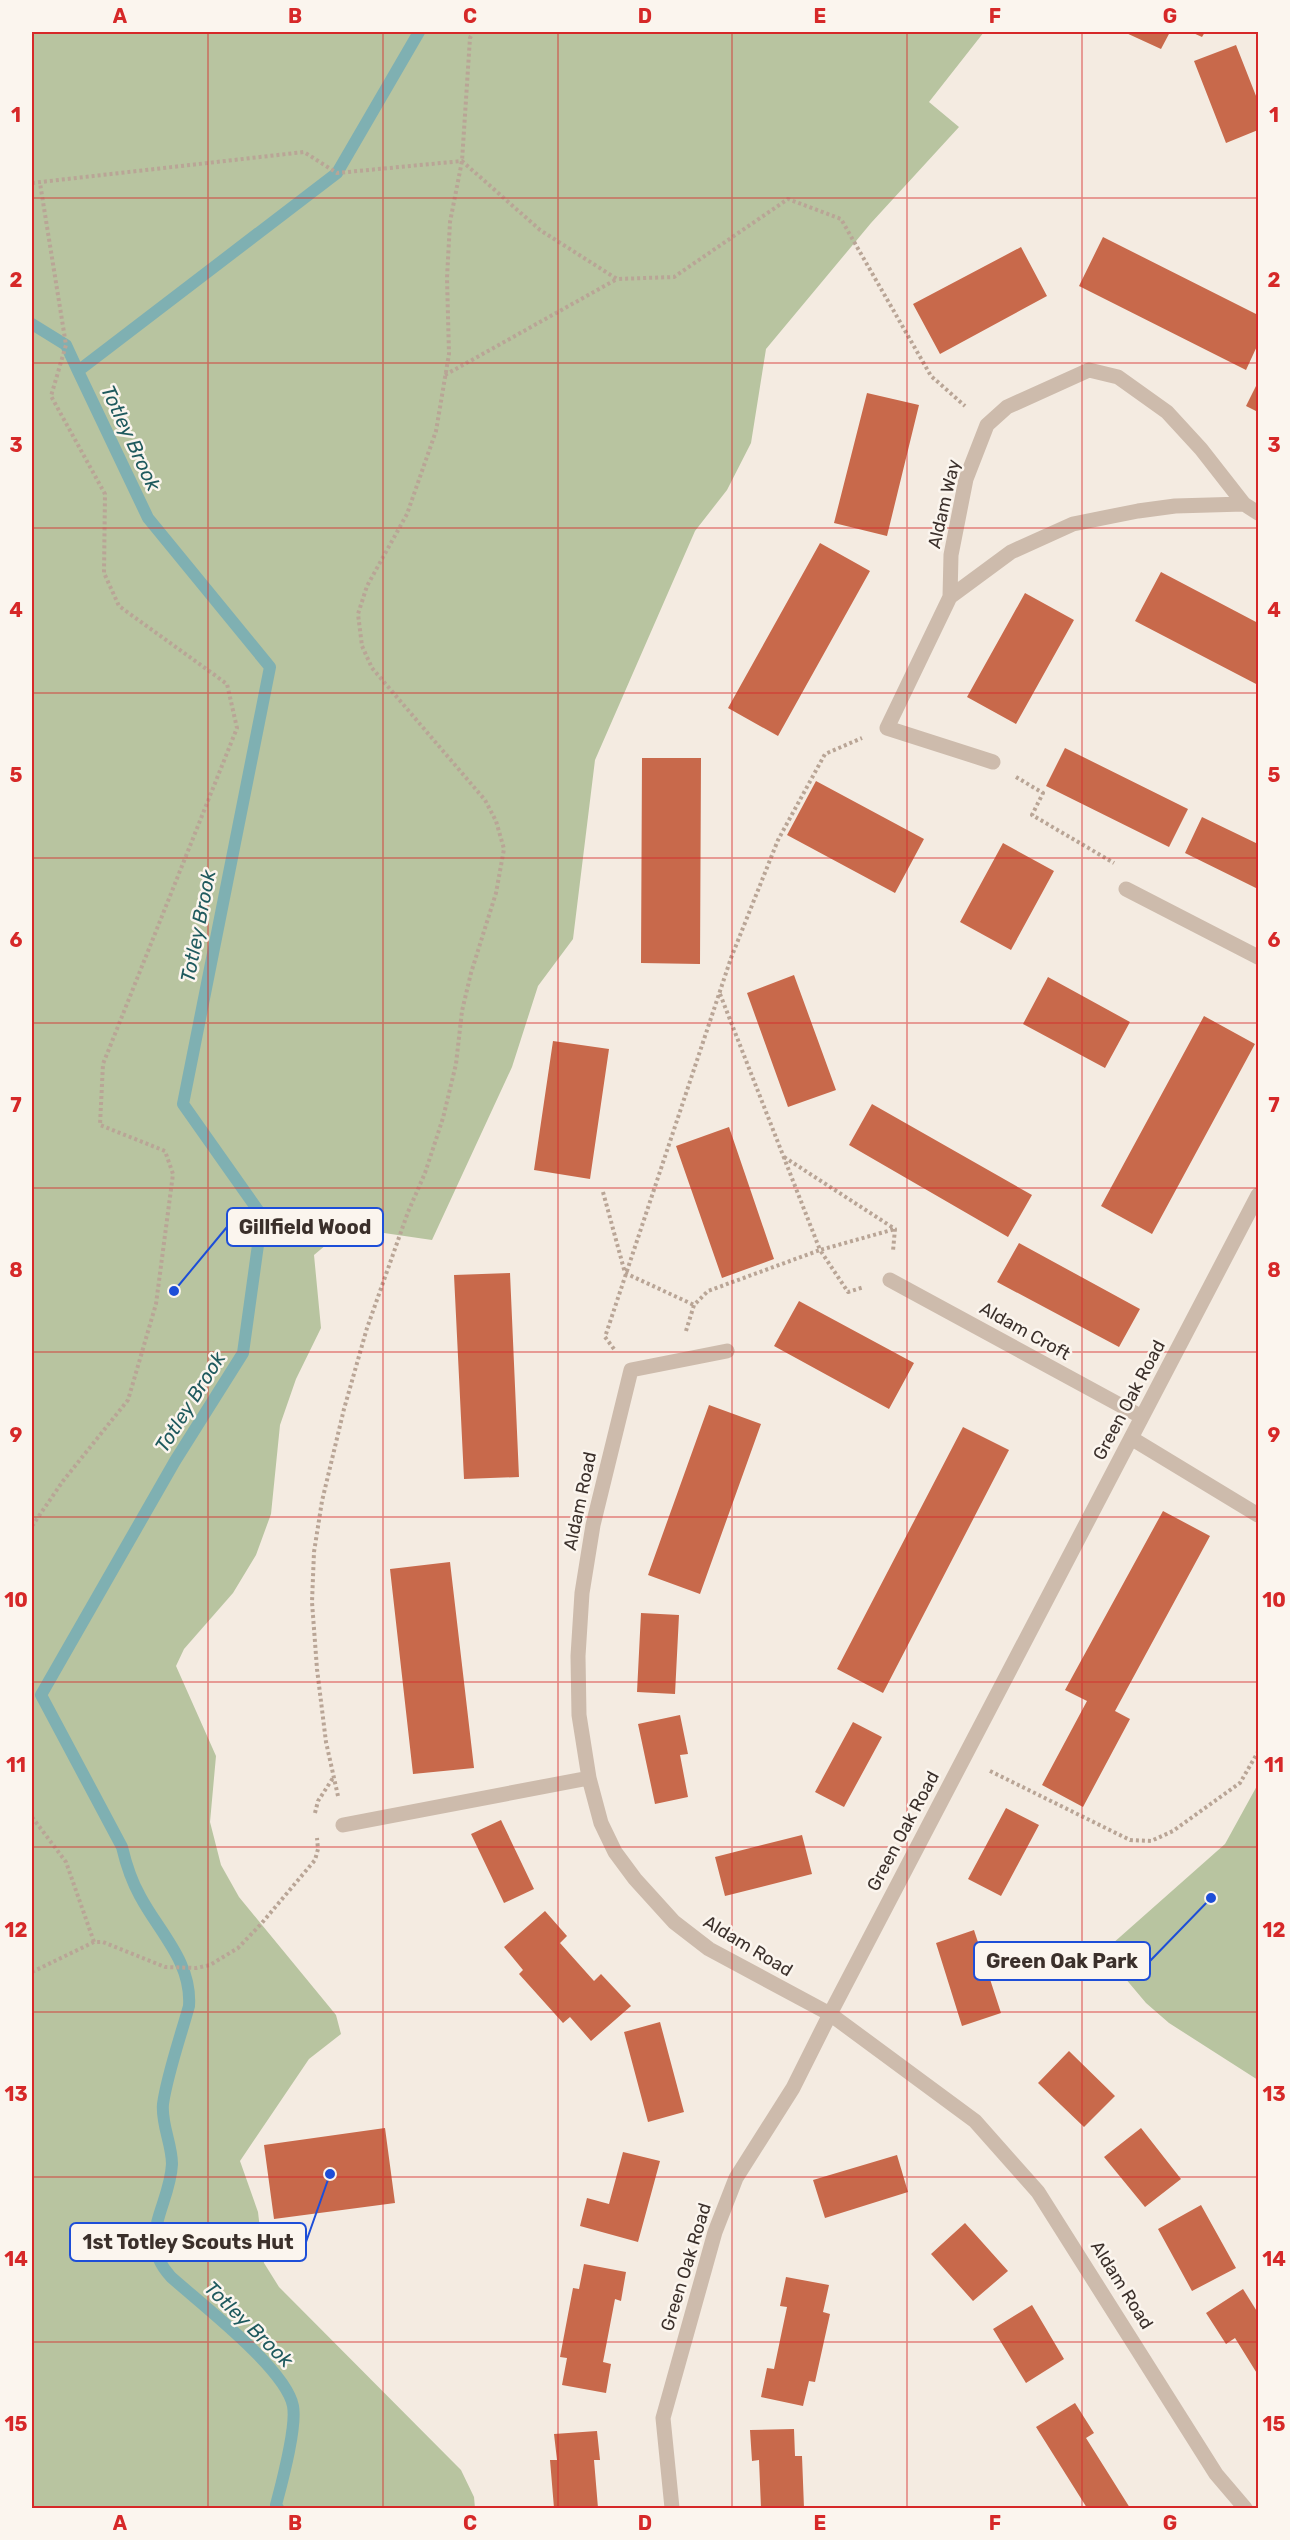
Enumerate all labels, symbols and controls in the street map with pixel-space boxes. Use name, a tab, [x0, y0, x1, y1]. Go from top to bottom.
text: A	[113, 4, 128, 28]
text: B	[288, 4, 302, 28]
text: C	[463, 4, 477, 28]
text: D	[638, 4, 652, 28]
text: E	[814, 4, 826, 28]
text: F	[989, 4, 1001, 28]
text: G	[1163, 4, 1177, 28]
text: 1	[11, 103, 21, 127]
text: 1	[1269, 103, 1279, 127]
text: 2	[10, 268, 23, 292]
text: 2	[1268, 268, 1281, 292]
water label: Totley Brook	[96, 381, 166, 495]
text: 3	[9, 433, 23, 457]
text: 3	[1267, 433, 1281, 457]
street label: Aldam Way	[923, 457, 965, 551]
text: 4	[9, 598, 23, 622]
text: 4	[1267, 598, 1281, 622]
text: 5	[10, 763, 23, 787]
text: 5	[1268, 763, 1281, 787]
water label: Totley Brook	[175, 867, 221, 984]
text: 6	[9, 928, 23, 952]
text: 6	[1267, 928, 1281, 952]
text: 7	[10, 1093, 22, 1117]
text: 7	[1268, 1093, 1280, 1117]
callout: Gillfield Wood	[227, 1208, 383, 1246]
text: Gillfield Wood	[239, 1215, 371, 1239]
text: 8	[9, 1258, 23, 1282]
text: 8	[1267, 1258, 1281, 1282]
street label: Aldam Croft	[976, 1297, 1074, 1365]
street label: Green Oak Road	[1088, 1336, 1170, 1464]
water label: Totley Brook	[150, 1347, 231, 1457]
text: 9	[10, 1423, 23, 1447]
text: 9	[1268, 1423, 1281, 1447]
street label: Aldam Road	[559, 1450, 601, 1552]
text: 10	[4, 1588, 28, 1612]
text: 10	[1262, 1588, 1286, 1612]
text: 11	[6, 1753, 26, 1777]
text: 11	[1264, 1753, 1284, 1777]
street label: Green Oak Road	[862, 1767, 944, 1895]
street label: Aldam Road	[699, 1911, 797, 1981]
text: 12	[5, 1918, 27, 1942]
text: 12	[1263, 1918, 1285, 1942]
callout: Green Oak Park	[974, 1942, 1150, 1980]
text: Green Oak Park	[986, 1949, 1138, 1973]
text: 13	[4, 2082, 28, 2106]
text: 13	[1262, 2082, 1286, 2106]
street label: Green Oak Road	[656, 2200, 716, 2334]
callout: 1st Totley Scouts Hut	[70, 2223, 306, 2261]
text: 1st Totley Scouts Hut	[82, 2230, 294, 2254]
street label: Aldam Road	[1086, 2237, 1158, 2333]
text: 14	[4, 2247, 28, 2271]
text: 14	[1262, 2247, 1286, 2271]
water label: Totley Brook	[200, 2276, 299, 2373]
text: 15	[5, 2412, 28, 2436]
text: 15	[1263, 2412, 1286, 2436]
text: A	[113, 2511, 128, 2535]
text: B	[288, 2511, 302, 2535]
text: C	[463, 2511, 477, 2535]
text: D	[638, 2511, 652, 2535]
text: E	[814, 2511, 826, 2535]
text: F	[989, 2511, 1001, 2535]
text: G	[1163, 2511, 1177, 2535]

